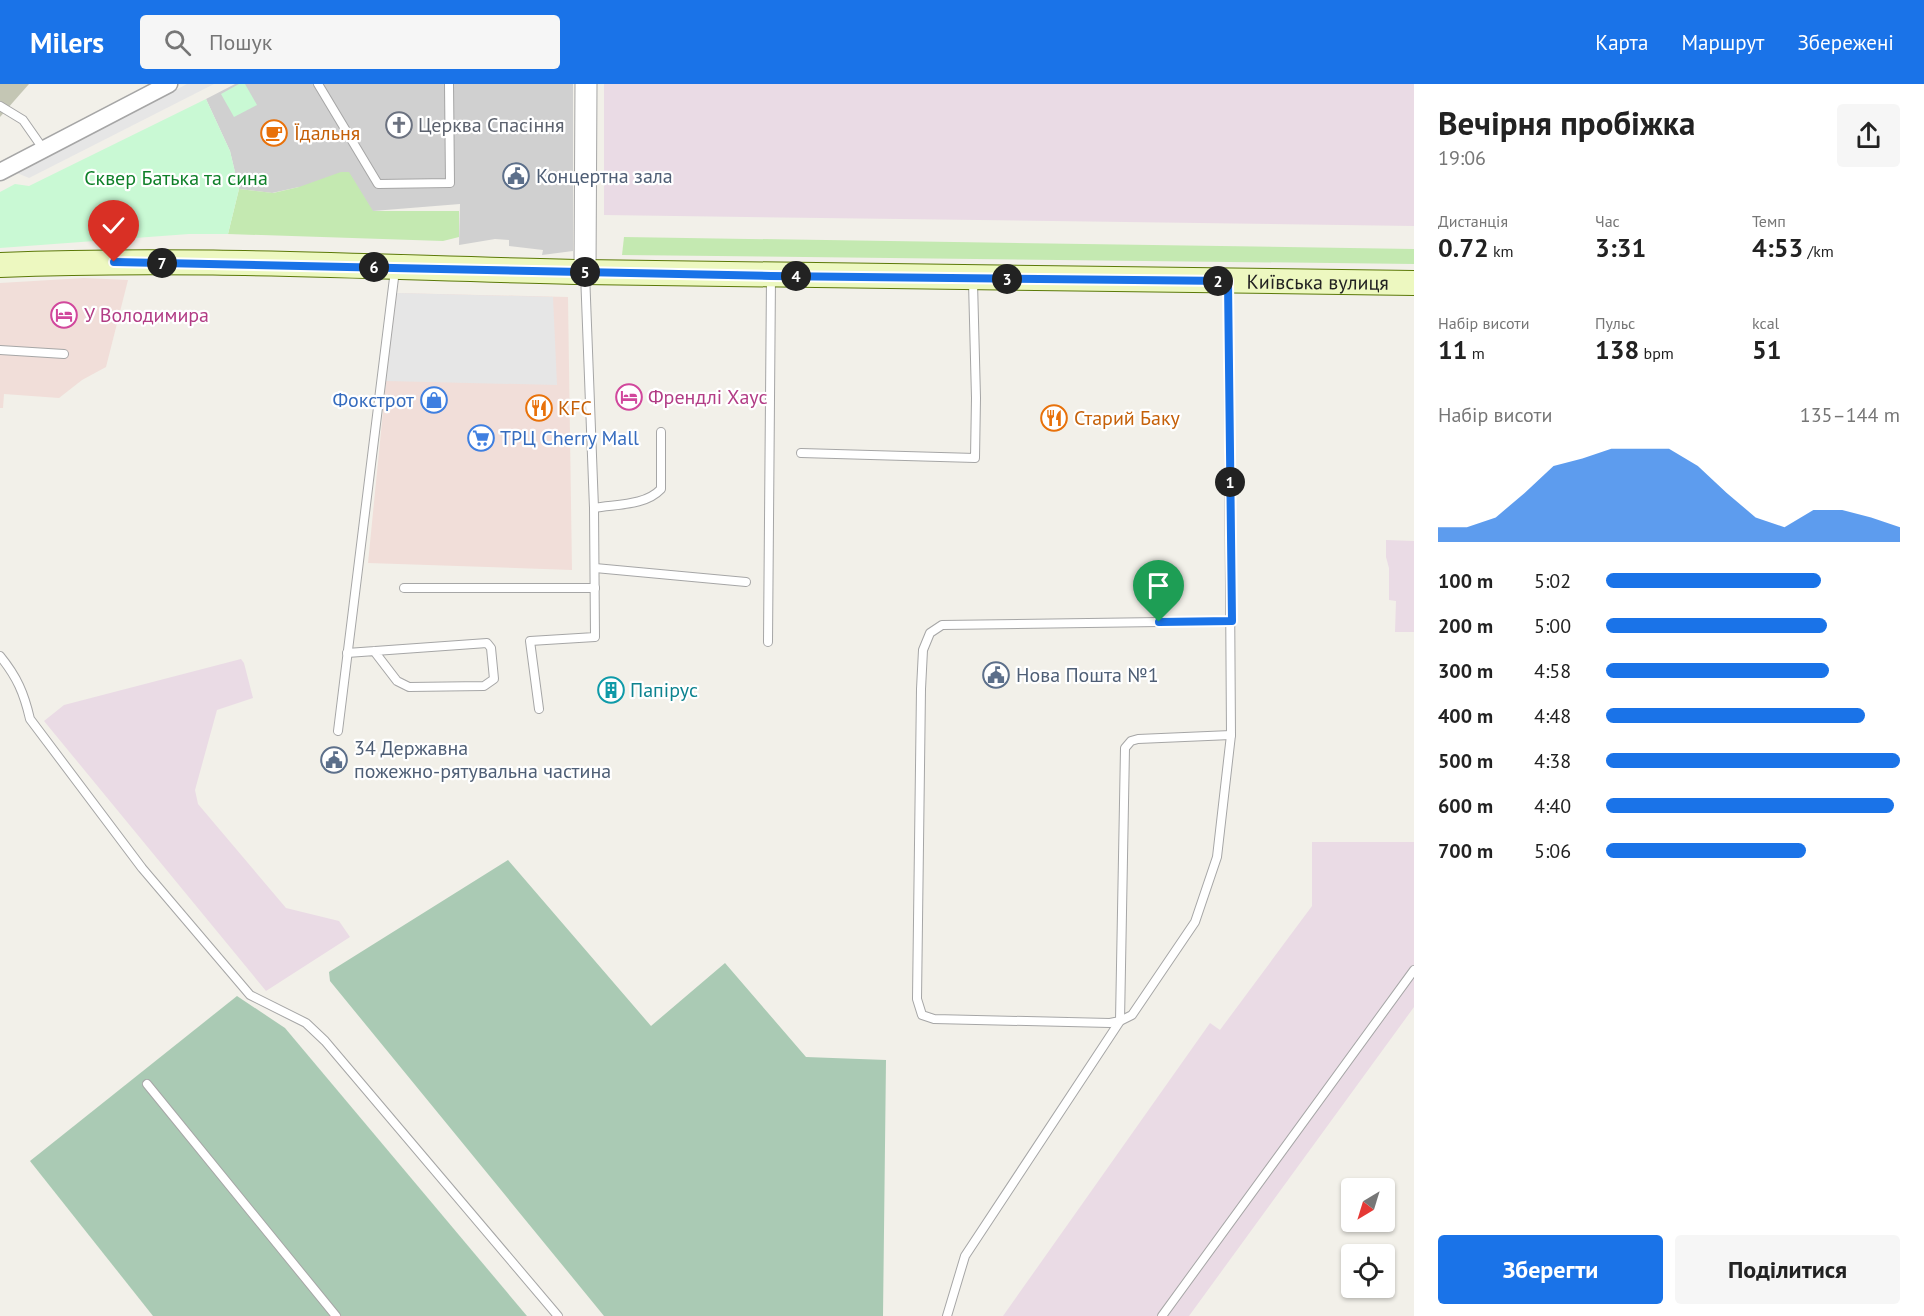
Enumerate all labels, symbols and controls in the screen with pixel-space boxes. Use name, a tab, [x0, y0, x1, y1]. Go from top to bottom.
search box	[140, 15, 560, 69]
text: Milers	[30, 24, 104, 61]
icon: search	[161, 26, 194, 59]
text: Пошук	[209, 28, 272, 56]
text: Карта	[1595, 29, 1648, 56]
text: Маршрут	[1681, 29, 1764, 56]
text: Збережені	[1797, 29, 1894, 56]
text: Вечірня пробіжка	[1438, 101, 1695, 144]
button: share	[1837, 104, 1900, 167]
church icon: Церква Спасіння	[384, 110, 414, 140]
place label: Церква Спасіння	[418, 112, 565, 138]
cafe icon: Їдальня	[259, 118, 289, 148]
place label: Їдальня	[294, 120, 360, 146]
text: 19:06	[1438, 145, 1486, 171]
public building icon: Концертна зала	[501, 161, 531, 191]
place label: Концертна зала	[536, 163, 673, 189]
park label: Сквер Батька та сина	[84, 165, 268, 191]
pin	[88, 200, 139, 262]
icon: check	[97, 209, 130, 242]
text: Дистанція	[1438, 211, 1508, 231]
text: Час	[1595, 211, 1620, 231]
text: Темп	[1752, 211, 1786, 231]
text: 0.72	[1438, 231, 1489, 264]
text: 3:31	[1595, 231, 1646, 264]
text: 4:53	[1752, 231, 1803, 264]
text: km	[1489, 241, 1514, 261]
text: /km	[1803, 241, 1834, 261]
pin: 7	[147, 248, 177, 278]
pin: 6	[359, 252, 389, 282]
text: 7	[157, 253, 167, 273]
text: 6	[369, 257, 379, 277]
pin: 5	[570, 257, 600, 287]
pin: 4	[781, 261, 811, 291]
text: 5	[580, 262, 590, 282]
pin: 3	[992, 264, 1022, 294]
text: 4	[791, 266, 801, 286]
pin: 2	[1203, 266, 1233, 296]
text: 3	[1002, 269, 1012, 289]
street label: Київська вулиця	[1247, 269, 1389, 296]
text: 2	[1213, 271, 1223, 291]
hotel icon: У Володимира	[49, 300, 79, 330]
place label: У Володимира	[84, 302, 209, 328]
text: Набір висоти	[1438, 313, 1529, 333]
text: Пульс	[1595, 313, 1635, 333]
text: kcal	[1752, 313, 1779, 333]
text: 11	[1438, 333, 1467, 366]
text: 138	[1595, 333, 1639, 366]
text: 51	[1752, 333, 1781, 366]
text: m	[1467, 343, 1485, 363]
text: bpm	[1639, 343, 1674, 363]
hotel icon: Френдлі Хаус	[614, 382, 644, 412]
place label: Френдлі Хаус	[648, 384, 768, 410]
shop icon: Фокстрот	[419, 385, 449, 415]
place label: Фокстрот	[333, 387, 414, 413]
restaurant icon: KFC	[524, 393, 554, 423]
place label: KFC	[558, 395, 592, 421]
text: Набір висоти	[1438, 402, 1552, 428]
text: 135–144 m	[1800, 402, 1900, 428]
restaurant icon: Старий Баку	[1039, 403, 1069, 433]
place label: Старий Баку	[1074, 405, 1181, 431]
supermarket icon: ТРЦ Cherry Mall	[466, 423, 496, 453]
place label: ТРЦ Cherry Mall	[500, 425, 639, 451]
pin: 1	[1215, 467, 1245, 497]
text: 1	[1225, 472, 1235, 492]
pin	[1133, 560, 1184, 622]
text: 100 m	[1438, 568, 1493, 594]
text: 5:02	[1534, 568, 1571, 594]
icon: arrive	[1142, 569, 1175, 602]
text: 200 m	[1438, 613, 1493, 639]
text: 5:00	[1534, 613, 1571, 639]
text: 300 m	[1438, 658, 1493, 684]
text: 4:58	[1534, 658, 1571, 684]
public building icon: Нова Пошта №1	[981, 660, 1011, 690]
place label: Нова Пошта №1	[1016, 662, 1159, 688]
building icon: Папірус	[596, 675, 626, 705]
place label: Папірус	[630, 677, 698, 703]
text: 400 m	[1438, 703, 1493, 729]
text: 4:48	[1534, 703, 1571, 729]
place label: 34 Державна пожежно-рятувальна частина	[354, 735, 611, 784]
public building icon: 34 Державна пожежно-рятувальна частина	[319, 745, 349, 775]
text: 500 m	[1438, 748, 1493, 774]
text: 4:38	[1534, 748, 1571, 774]
text: 600 m	[1438, 793, 1493, 819]
text: 4:40	[1534, 793, 1571, 819]
text: 700 m	[1438, 838, 1493, 864]
text: 5:06	[1534, 838, 1571, 864]
north arrow	[1341, 1178, 1395, 1232]
map controls	[1341, 1178, 1395, 1298]
button: Зберегти	[1438, 1235, 1663, 1304]
button: Поділитися	[1675, 1235, 1900, 1304]
button: locate	[1341, 1244, 1395, 1298]

